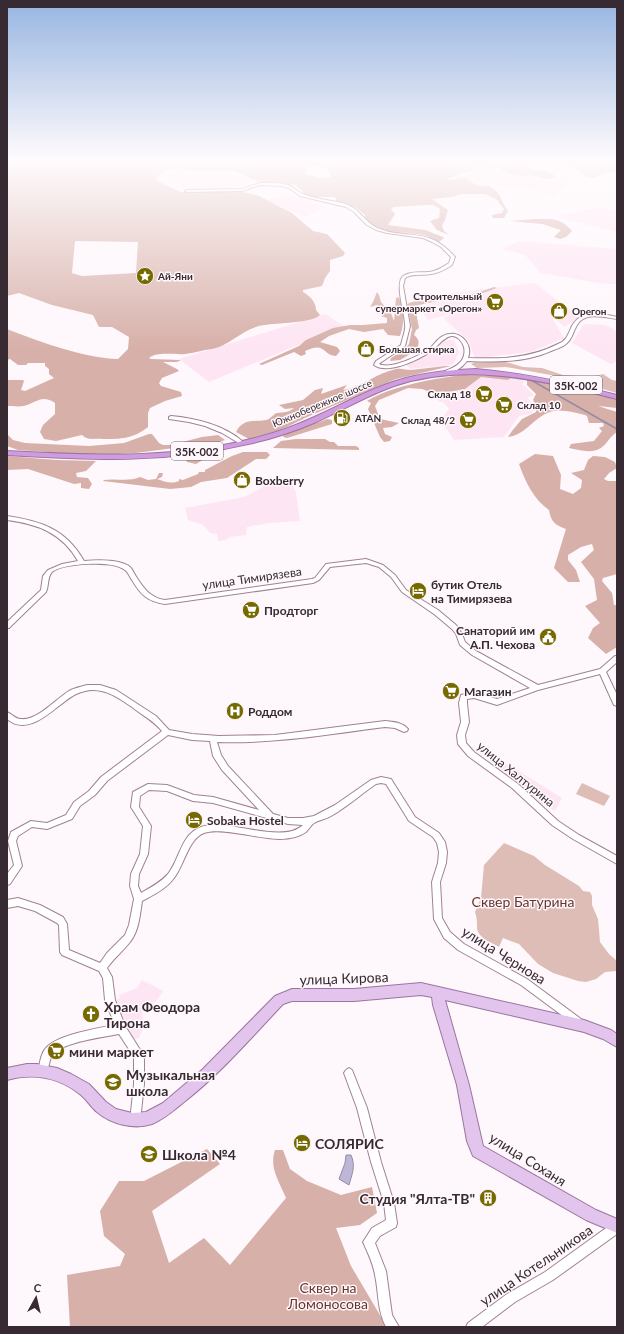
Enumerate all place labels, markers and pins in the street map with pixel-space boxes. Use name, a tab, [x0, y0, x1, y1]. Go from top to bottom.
place icon: Ай-Яни	[135, 266, 155, 286]
place label: Ай-Яни	[157, 270, 193, 282]
place label: Строительный супермаркет «Орегон»	[376, 290, 482, 314]
supermarket icon: Строительный супермаркет «Орегон»	[485, 292, 505, 312]
shop icon: Орегон	[549, 301, 569, 321]
place label: Орегон	[572, 305, 607, 317]
shop icon: Большая стирка	[356, 339, 376, 359]
place label: Большая стирка	[379, 343, 455, 355]
supermarket icon: Склад 18	[474, 384, 494, 404]
place label: Склад 18	[428, 388, 471, 400]
supermarket icon: Склад 10	[494, 395, 514, 415]
place label: Склад 10	[517, 399, 561, 411]
fuel station icon: ATAN	[332, 408, 352, 428]
supermarket icon: Склад 48/2	[458, 410, 478, 430]
place label: ATAN	[354, 412, 381, 424]
place label: Склад 48/2	[401, 414, 455, 426]
shop icon: Boxberry	[232, 470, 252, 490]
place label: Boxberry	[255, 473, 305, 488]
place label: бутик Отель на Тимирязева	[431, 577, 512, 606]
hotel icon: бутик Отель на Тимирязева	[408, 581, 428, 601]
supermarket icon: Продторг	[241, 600, 261, 620]
place label: Продторг	[264, 603, 318, 618]
place label: Санаторий им А.П. Чехова	[456, 623, 535, 652]
public building icon: Санаторий им А.П. Чехова	[538, 627, 558, 647]
supermarket icon: Магазин	[441, 681, 461, 701]
place label: Магазин	[464, 684, 512, 699]
hospital icon: Роддом	[225, 701, 245, 721]
place label: Роддом	[248, 704, 292, 719]
hotel icon: Sobaka Hostel	[184, 810, 204, 830]
place label: Sobaka Hostel	[207, 813, 284, 828]
place label: Храм Феодора Тирона	[104, 998, 200, 1031]
church icon: Храм Феодора Тирона	[81, 1004, 101, 1024]
supermarket icon: мини маркет	[46, 1041, 66, 1061]
place label: мини маркет	[69, 1043, 155, 1060]
place label: Музыкальная школа	[126, 1066, 215, 1099]
school or university icon: Музыкальная школа	[103, 1072, 123, 1092]
hotel icon: СОЛЯРИС	[292, 1133, 312, 1153]
place label: СОЛЯРИС	[315, 1135, 384, 1152]
school or university icon: Школа №4	[139, 1144, 159, 1164]
place label: Школа №4	[162, 1146, 236, 1163]
building icon: Студия "Ялта-ТВ"	[478, 1188, 498, 1208]
place label: Студия "Ялта-ТВ"	[360, 1190, 475, 1207]

